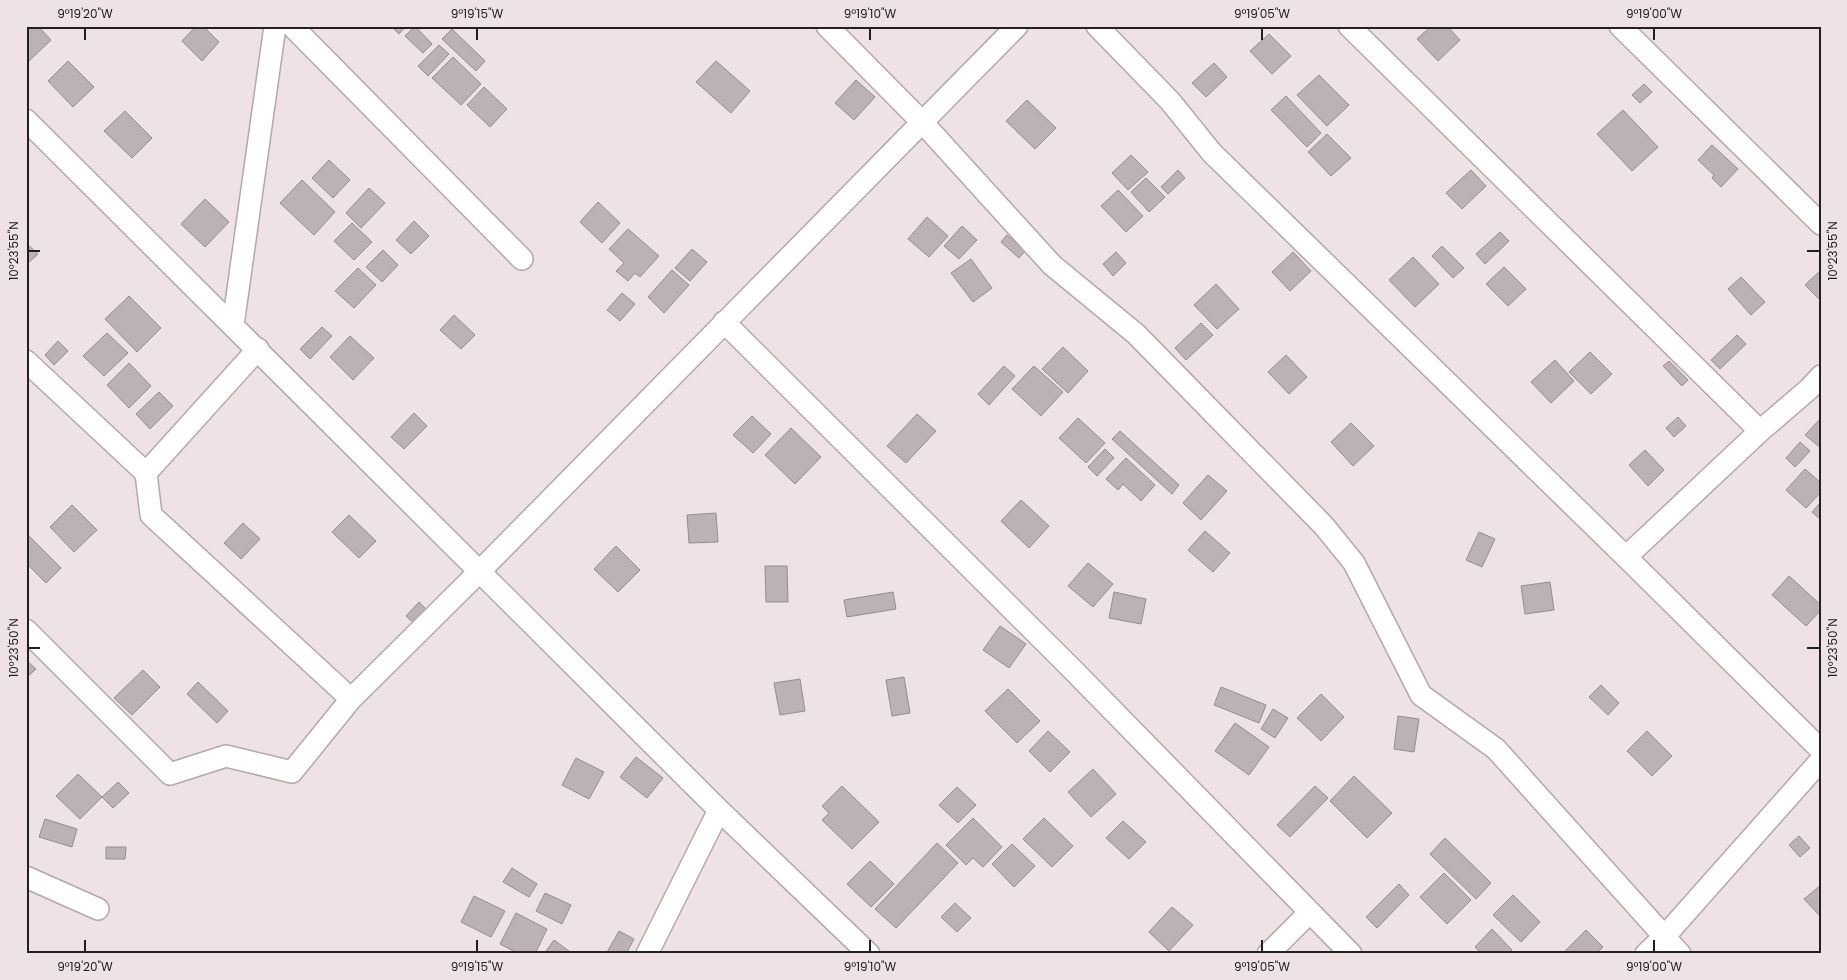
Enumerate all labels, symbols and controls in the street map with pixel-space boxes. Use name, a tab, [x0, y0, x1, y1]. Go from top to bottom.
text: 9°19'20"W	[57, 5, 113, 22]
text: 9°19'15"W	[451, 5, 503, 22]
text: 9°19'10"W	[844, 5, 896, 22]
text: 9°19'05"W	[1234, 5, 1290, 22]
text: 9°19'00"W	[1626, 5, 1682, 22]
text: 10°23'55"N	[5, 221, 22, 281]
text: 10°23'55"N	[1824, 221, 1841, 281]
text: 10°23'50"N	[5, 618, 22, 678]
text: 10°23'50"N	[1824, 618, 1841, 678]
text: 9°19'20"W	[57, 958, 113, 975]
text: 9°19'15"W	[451, 958, 503, 975]
text: 9°19'10"W	[844, 958, 896, 975]
text: 9°19'05"W	[1234, 958, 1290, 975]
text: 9°19'00"W	[1626, 958, 1682, 975]

